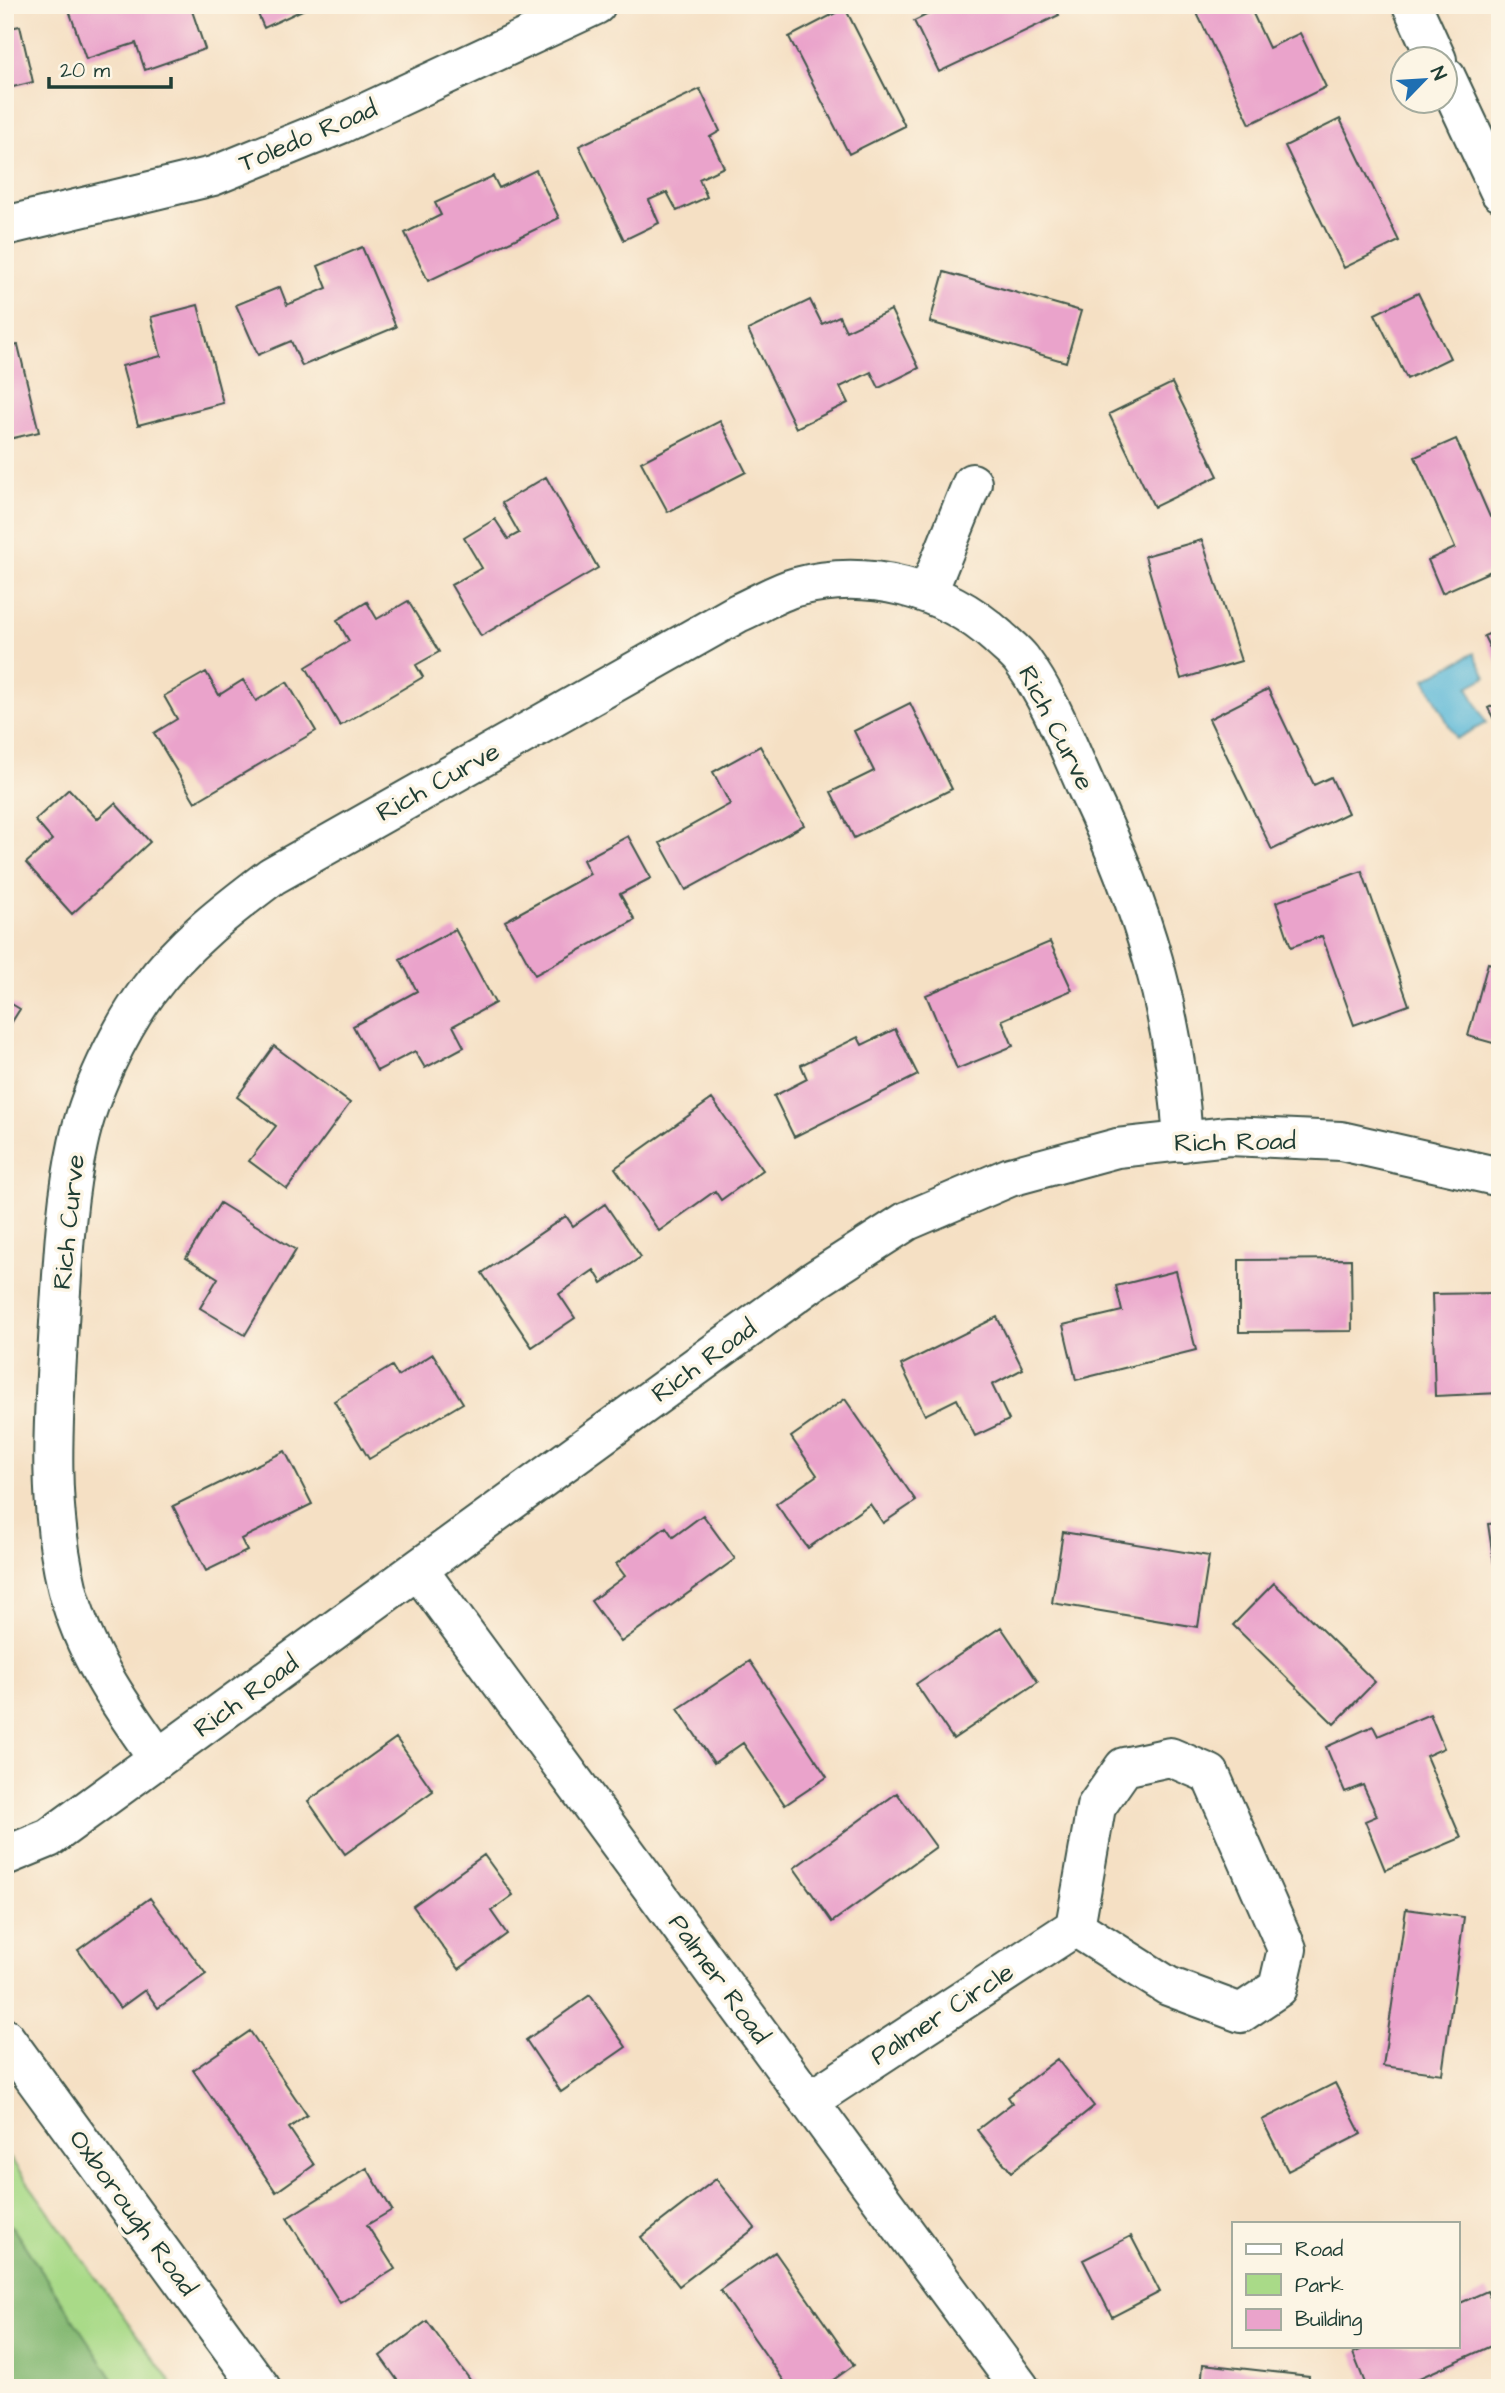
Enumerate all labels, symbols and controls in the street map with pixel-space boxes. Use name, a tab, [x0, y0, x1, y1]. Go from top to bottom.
scale bar	[49, 46, 172, 90]
north arrow	[1390, 46, 1460, 116]
text: 20 m	[60, 56, 111, 85]
text: N	[1423, 62, 1453, 85]
street label: Toledo Road	[233, 91, 383, 181]
street label: Rich Curve	[1009, 659, 1103, 797]
street label: Rich Curve	[370, 733, 506, 831]
street label: Rich Road	[1174, 1123, 1296, 1161]
street label: Rich Curve	[44, 1153, 94, 1291]
street label: Rich Road	[644, 1311, 764, 1411]
street label: Rich Road	[186, 1646, 306, 1746]
street label: Palmer Road	[660, 1907, 778, 2051]
street label: Palmer Circle	[863, 1954, 1021, 2074]
street label: Oxborough Road	[59, 2123, 206, 2305]
legend	[1232, 2222, 1460, 2348]
text: Road	[1295, 2235, 1343, 2264]
text: Park	[1295, 2271, 1344, 2300]
text: Building	[1295, 2305, 1363, 2336]

